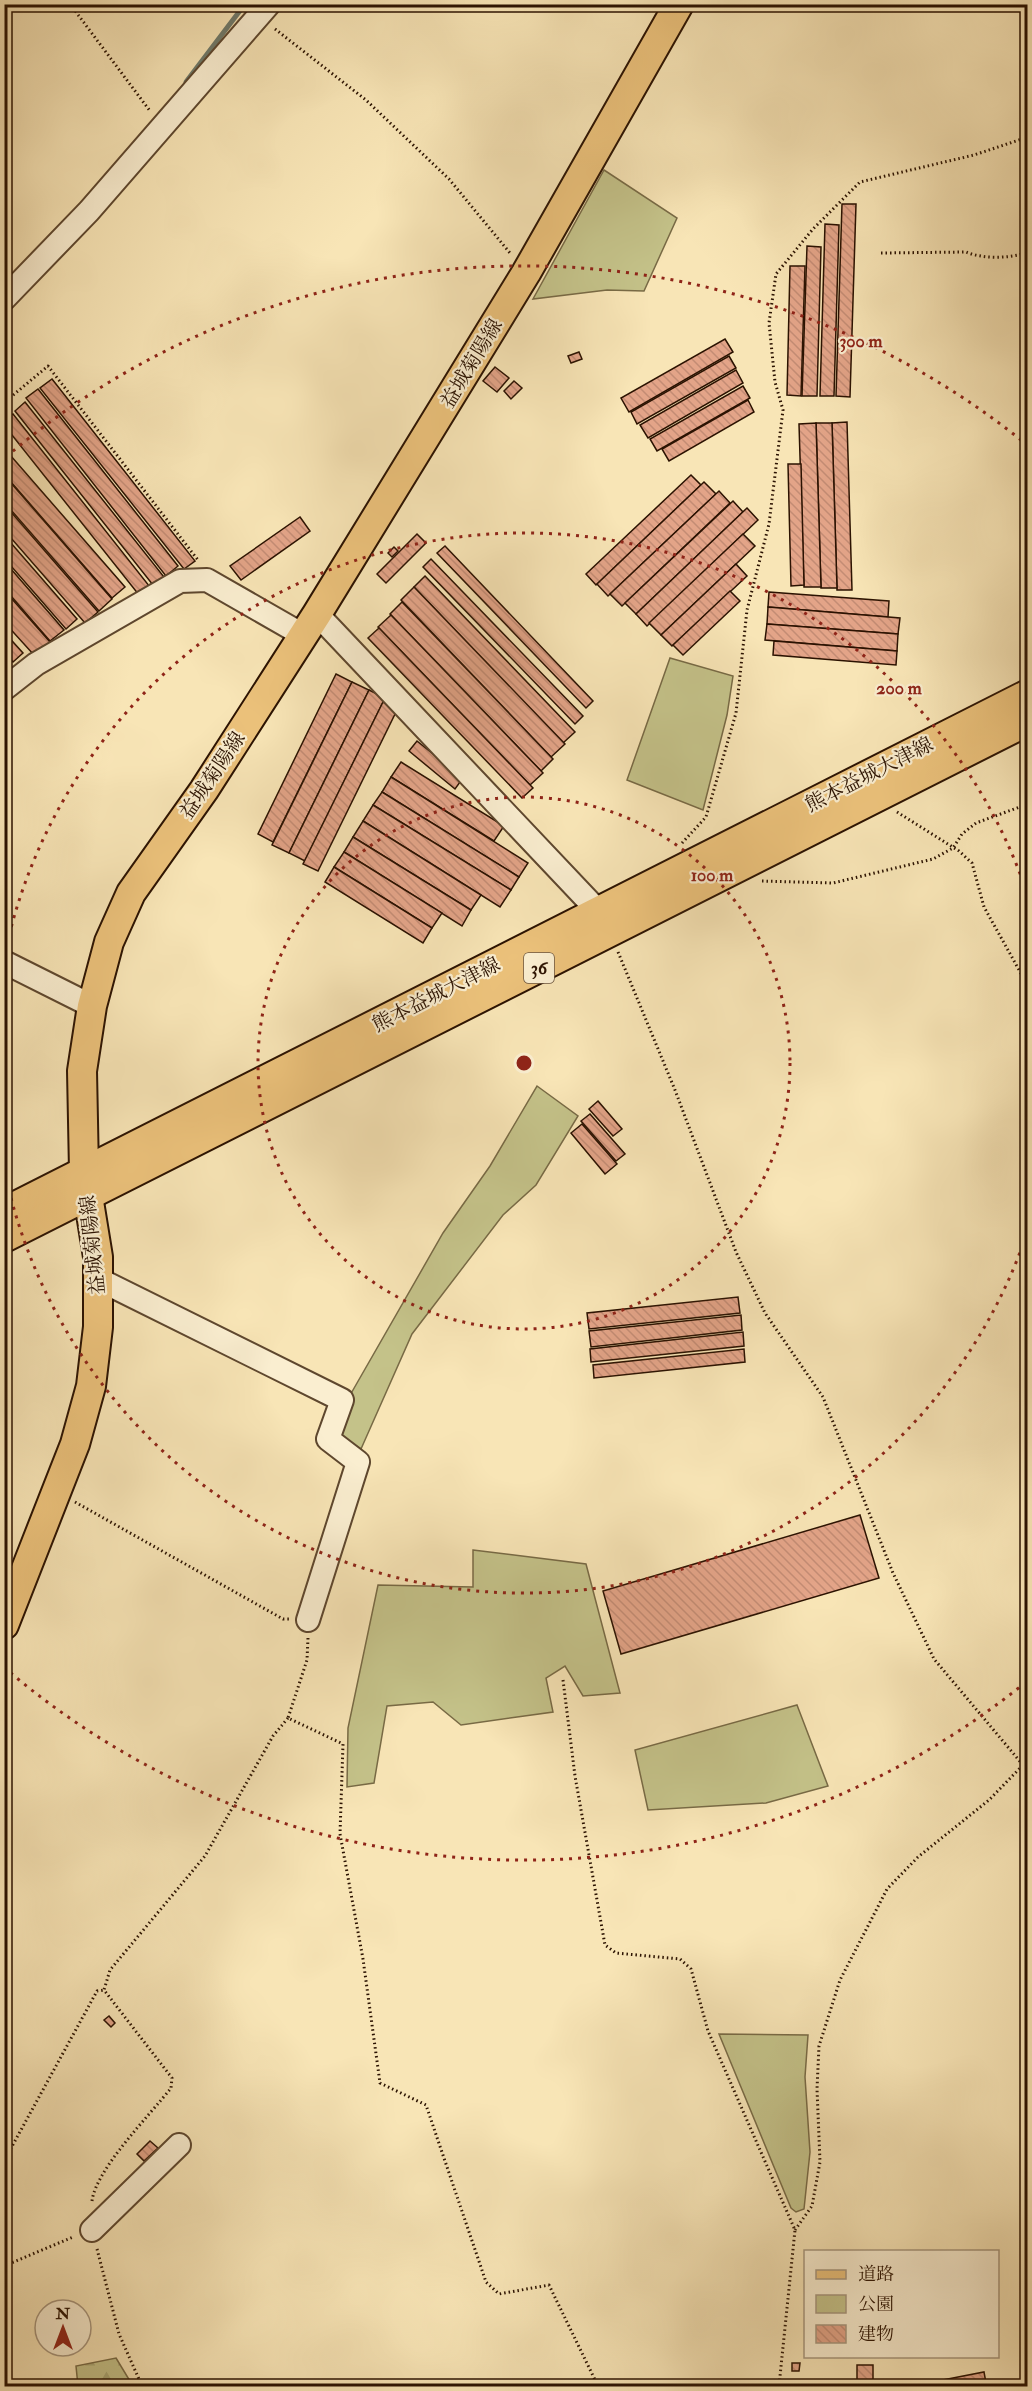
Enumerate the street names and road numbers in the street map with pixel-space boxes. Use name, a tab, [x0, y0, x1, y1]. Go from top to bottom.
street label: 益城菊陽線	[435, 314, 508, 413]
street label: 益城菊陽線	[174, 727, 251, 824]
street label: 熊本益城大津線	[801, 732, 937, 817]
street label: 熊本益城大津線	[368, 952, 504, 1037]
road number: 36	[524, 953, 554, 983]
street label: 益城菊陽線	[75, 1194, 110, 1296]

